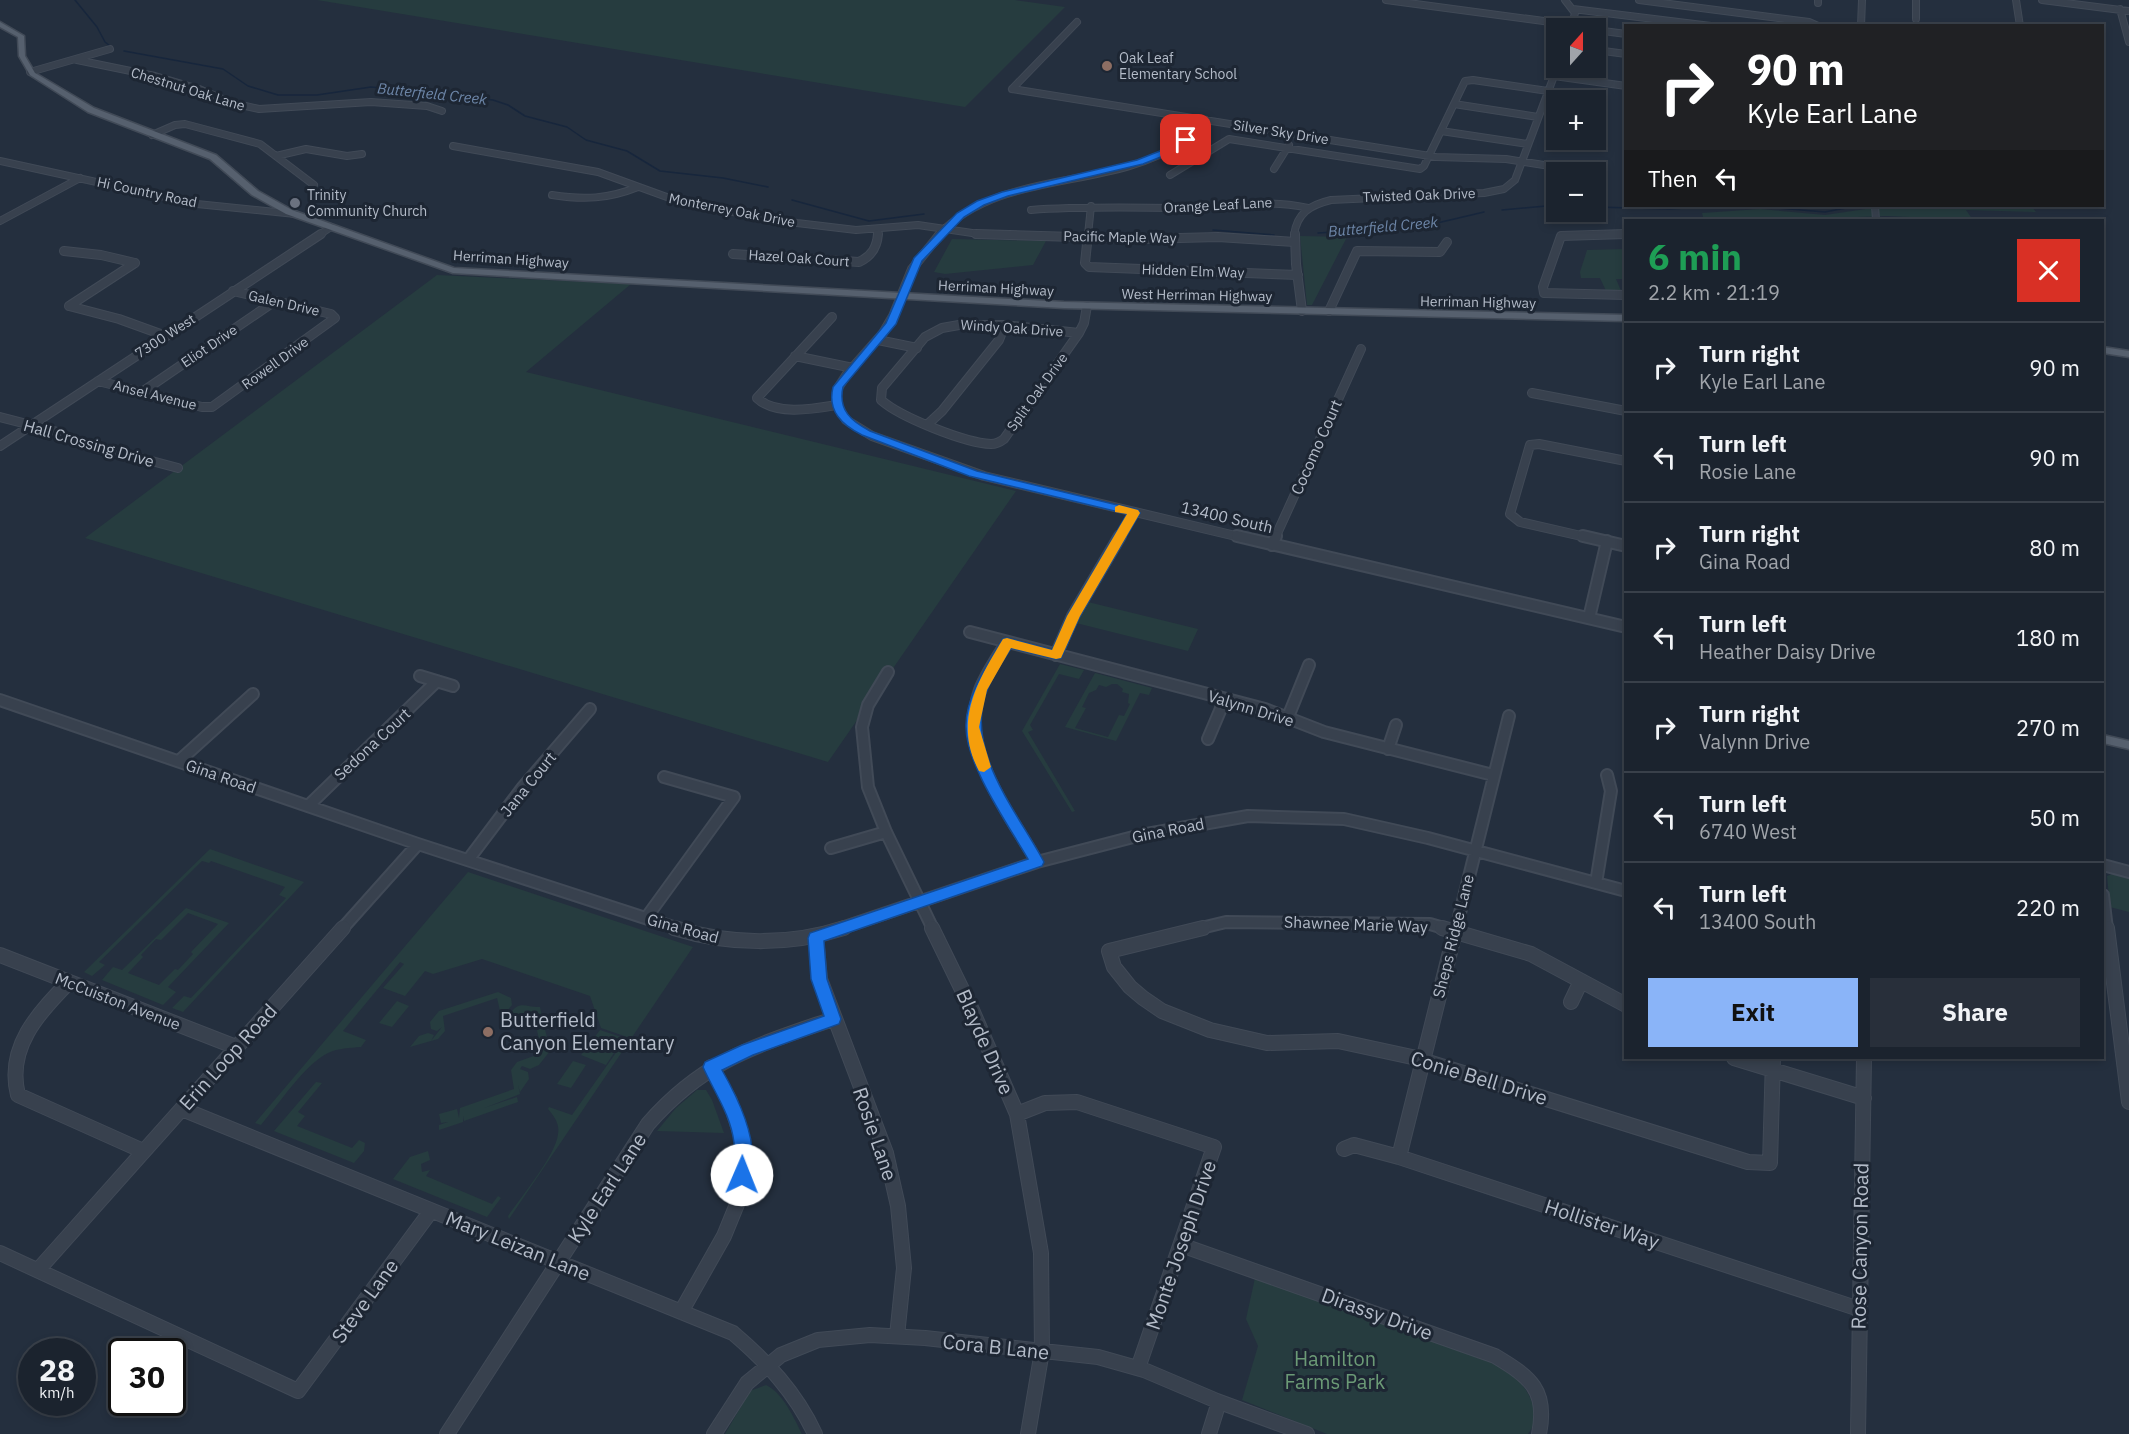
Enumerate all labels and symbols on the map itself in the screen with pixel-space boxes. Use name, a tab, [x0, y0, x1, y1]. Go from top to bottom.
north arrow	[1546, 18, 1606, 78]
place label: Oak Leaf Elementary School	[1119, 49, 1237, 83]
marker: Oak Leaf Elementary School	[1100, 59, 1114, 73]
street label: Chestnut Oak Lane	[129, 63, 247, 115]
water label: Butterfield Creek	[376, 78, 488, 109]
pin	[1160, 114, 1211, 165]
street label: Silver Sky Drive	[1232, 116, 1330, 148]
street label: Hi Country Road	[95, 173, 199, 211]
street label: Twisted Oak Drive	[1362, 184, 1476, 206]
place label: Trinity Community Church	[307, 186, 427, 220]
street label: Monterrey Oak Drive	[667, 189, 797, 231]
street label: Orange Leaf Lane	[1163, 193, 1273, 217]
marker: Trinity Community Church	[288, 196, 302, 210]
water label: Butterfield Creek	[1327, 212, 1439, 241]
street label: Pacific Maple Way	[1063, 227, 1177, 247]
street label: Hazel Oak Court	[748, 245, 850, 271]
street label: Herriman Highway	[453, 246, 569, 272]
street label: Hidden Elm Way	[1141, 260, 1245, 282]
street label: Herriman Highway	[938, 276, 1054, 300]
street label: West Herriman Highway	[1121, 285, 1273, 305]
street label: Galen Drive	[247, 286, 322, 320]
street label: Herriman Highway	[1420, 292, 1536, 312]
street label: 7300 West	[131, 310, 199, 362]
street label: Windy Oak Drive	[960, 315, 1064, 341]
street label: Eliot Drive	[177, 320, 241, 371]
street label: Rowell Drive	[238, 333, 312, 393]
street label: Split Oak Drive	[1003, 349, 1072, 435]
street label: Ansel Avenue	[111, 376, 199, 414]
street label: Cocomo Court	[1286, 396, 1346, 498]
street label: Hall Crossing Drive	[21, 415, 157, 471]
street label: 13400 South	[1179, 497, 1275, 537]
street label: Valynn Drive	[1205, 685, 1297, 731]
street label: Sedona Court	[330, 704, 414, 784]
street label: Jana Court	[496, 748, 560, 820]
street label: Gina Road	[183, 755, 259, 797]
street label: Gina Road	[1130, 813, 1206, 847]
street label: Sheps Ridge Lane	[1428, 872, 1478, 1000]
street label: Gina Road	[645, 909, 721, 947]
street label: Shawnee Marie Way	[1284, 911, 1428, 937]
street label: McCuiston Avenue	[53, 968, 184, 1034]
street label: Blayde Drive	[950, 985, 1021, 1099]
street label: Erin Loop Road	[173, 998, 283, 1116]
place label: Butterfield Canyon Elementary	[500, 1006, 675, 1056]
marker: Butterfield Canyon Elementary	[481, 1025, 495, 1039]
street label: Conie Bell Drive	[1407, 1044, 1551, 1111]
street label: Rosie Lane	[847, 1084, 904, 1184]
street label: Kyle Earl Lane	[561, 1127, 652, 1248]
position arrow	[710, 1143, 774, 1207]
street label: Monte Joseph Drive	[1139, 1156, 1222, 1333]
street label: Rose Canyon Road	[1845, 1162, 1874, 1330]
street label: Hollister Way	[1541, 1192, 1663, 1255]
street label: Mary Leizan Lane	[442, 1204, 595, 1287]
street label: Steve Lane	[325, 1253, 404, 1348]
street label: Dirassy Drive	[1318, 1281, 1437, 1346]
street label: Cora B Lane	[941, 1327, 1051, 1366]
speed limit sign: 30	[108, 1338, 186, 1416]
park label: Hamilton Farms Park	[1285, 1345, 1386, 1395]

